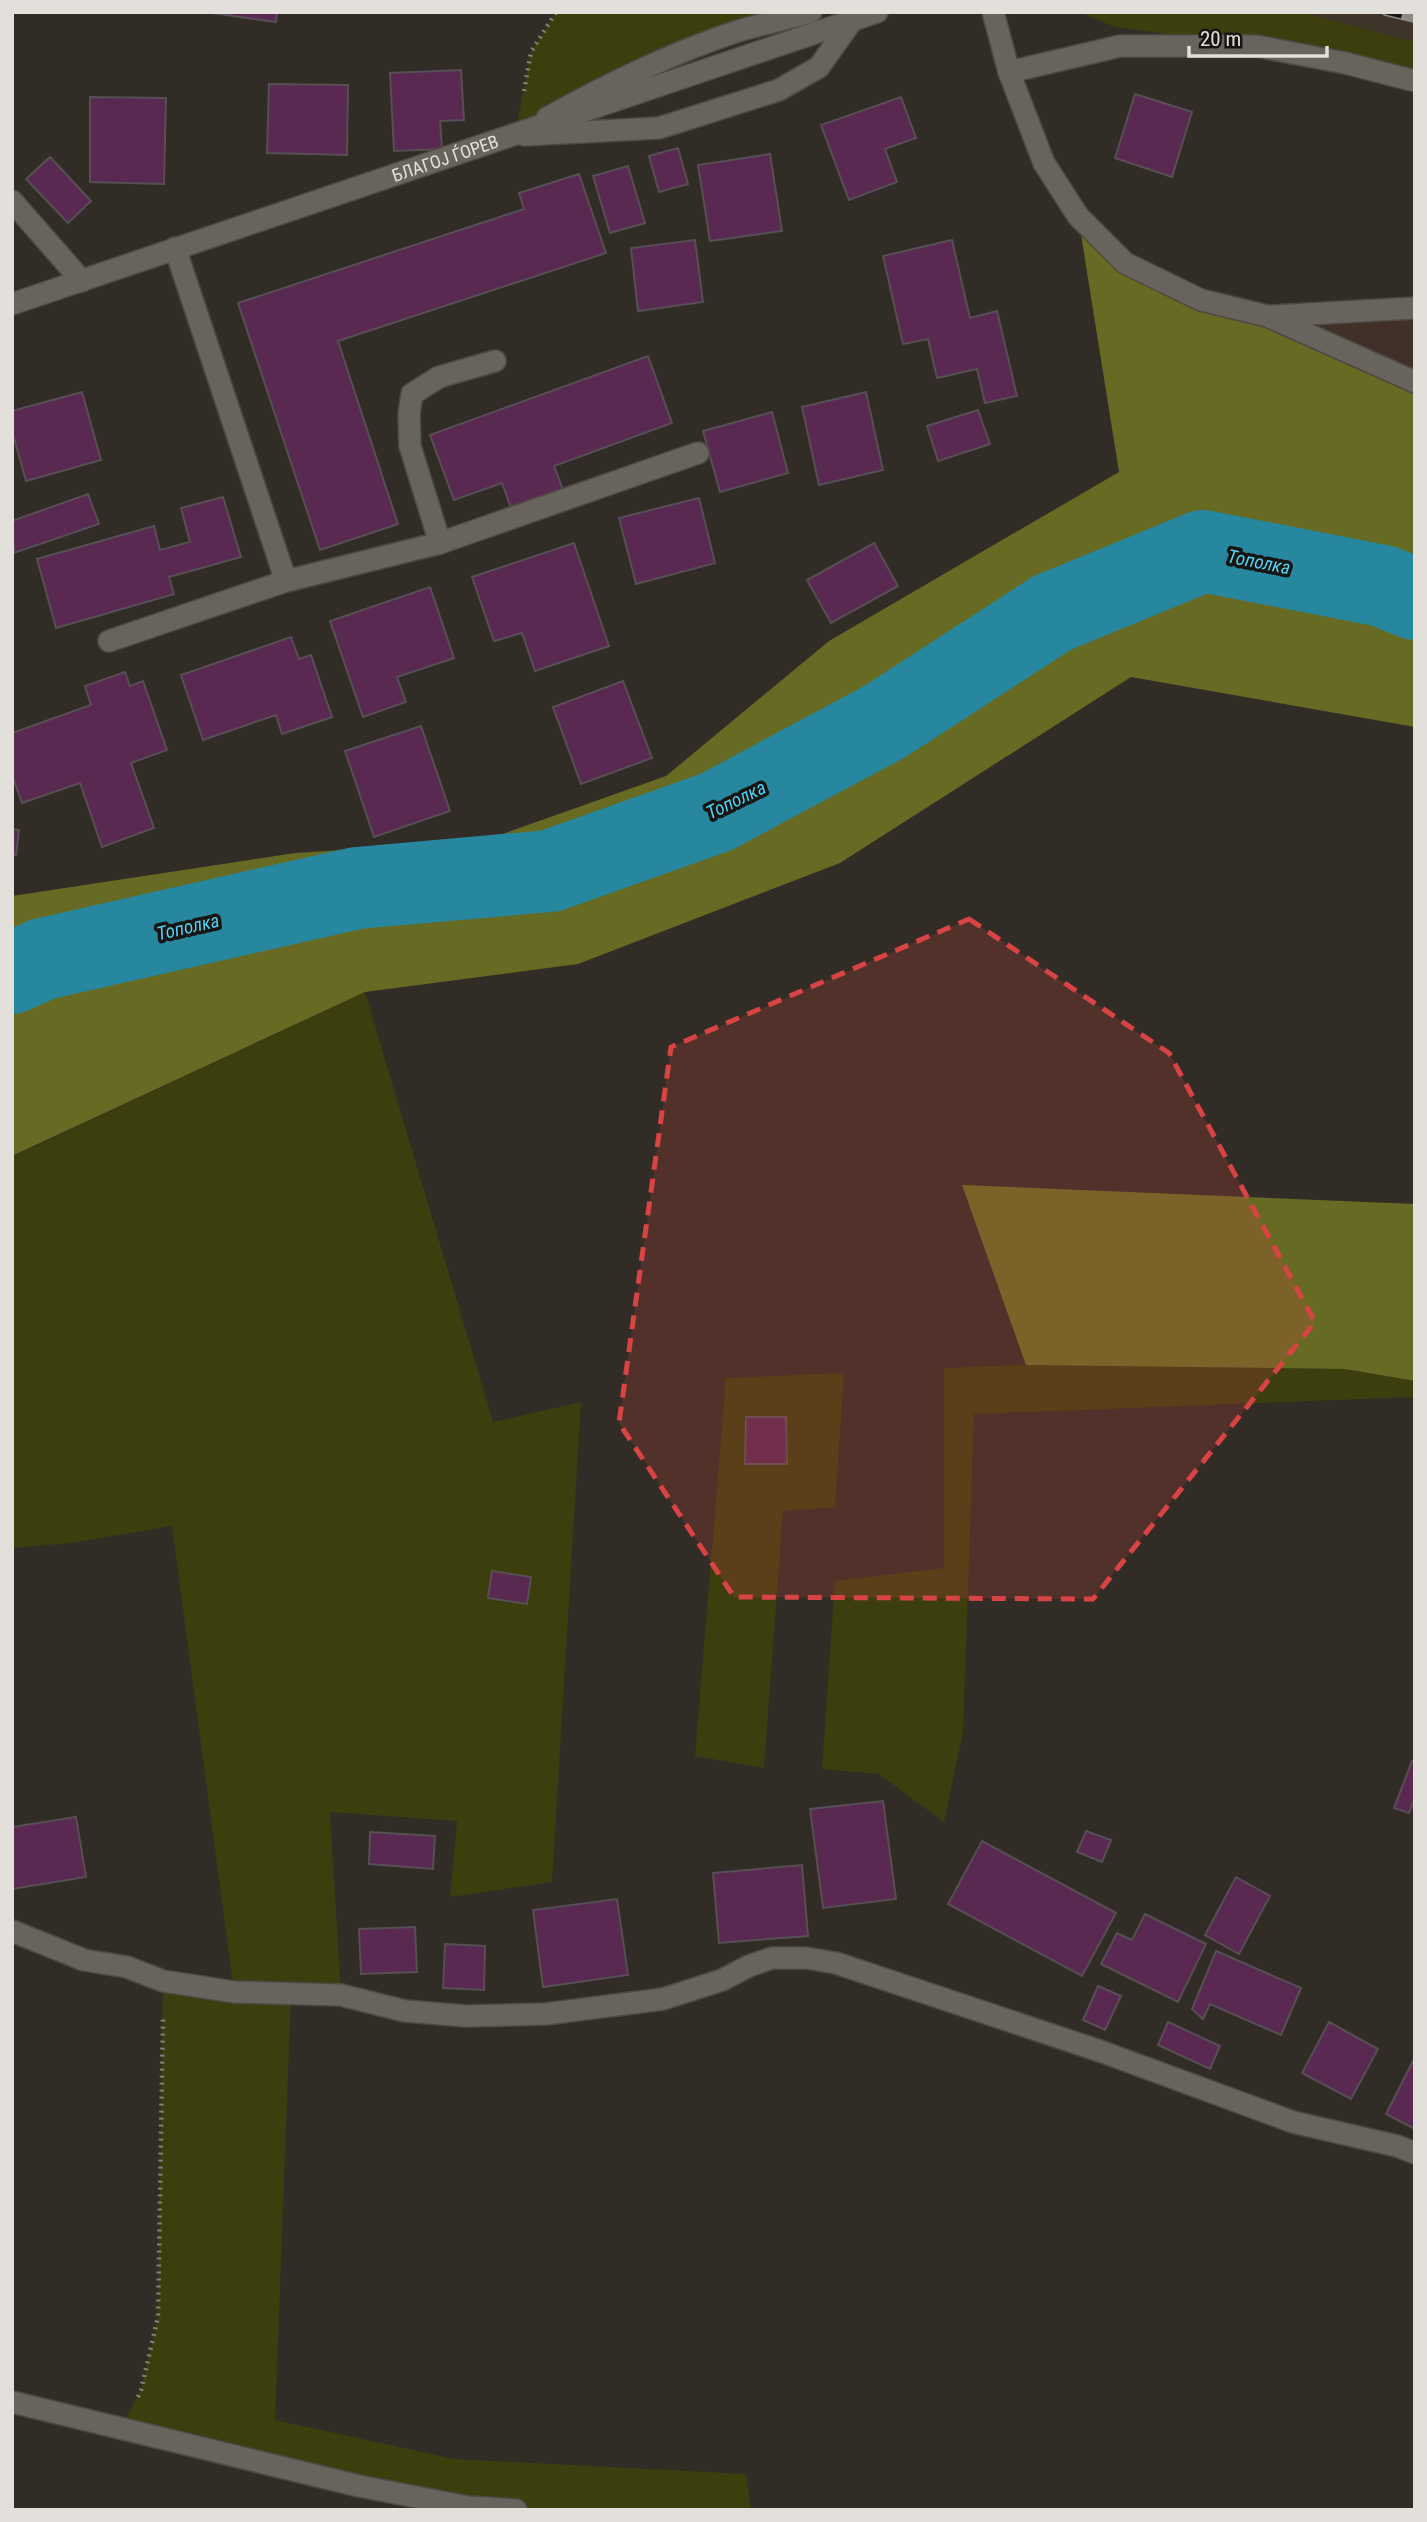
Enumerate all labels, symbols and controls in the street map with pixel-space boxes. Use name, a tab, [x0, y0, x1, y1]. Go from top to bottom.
scale bar	[1189, 14, 1327, 58]
text: 20 m	[1200, 27, 1241, 51]
street label: БЛАГОЈ ЃОРЕВ	[389, 130, 501, 186]
water label: Тополка	[1226, 545, 1292, 579]
water label: Тополка	[702, 776, 770, 824]
water label: Тополка	[154, 909, 222, 945]

